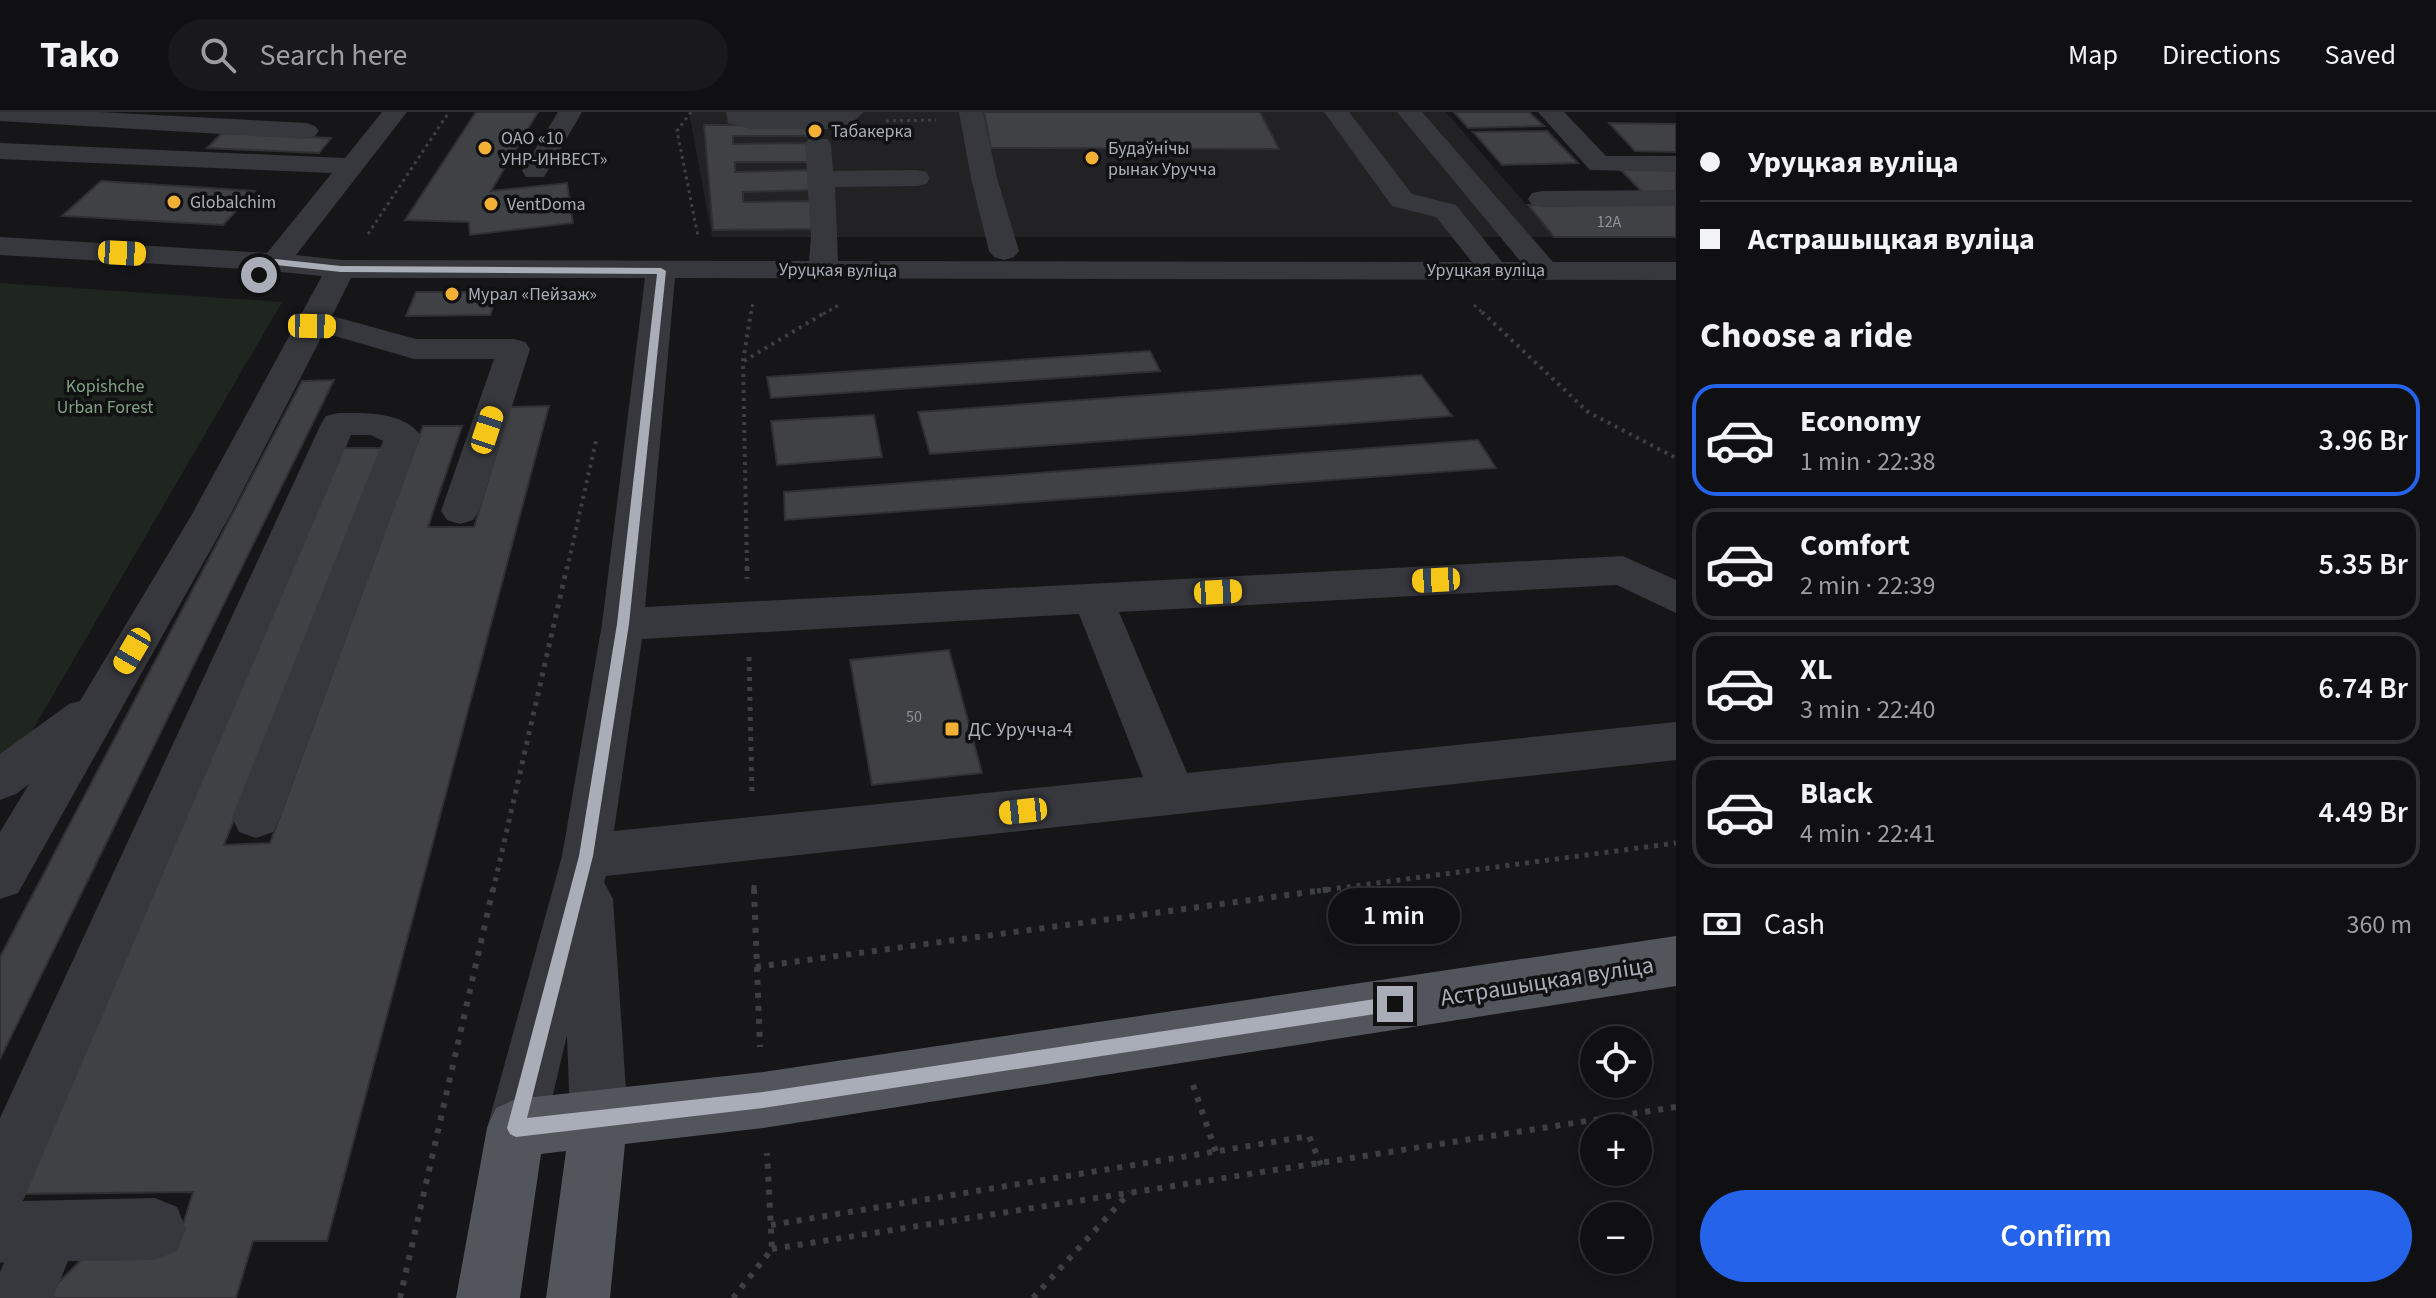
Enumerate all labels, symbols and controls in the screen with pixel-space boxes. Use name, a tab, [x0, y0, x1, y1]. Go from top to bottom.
search box	[168, 19, 728, 91]
text: Tako	[40, 28, 120, 82]
icon: search	[196, 33, 240, 77]
text: Search here	[260, 34, 408, 77]
text: Map	[2068, 35, 2118, 75]
text: Directions	[2162, 35, 2281, 75]
text: Saved	[2325, 35, 2396, 75]
place label: Табакерка	[831, 119, 912, 144]
marker: Табакерка	[806, 122, 824, 140]
place label: ОАО «10 УНР-ИНВЕСТ»	[501, 126, 607, 172]
place label: Будаўнічы рынак Уручча	[1108, 136, 1216, 182]
marker: ОАО «10 УНР-ИНВЕСТ»	[476, 139, 494, 157]
text: Уруцкая вуліца	[1748, 141, 1959, 184]
marker: Будаўнічы рынак Уручча	[1083, 149, 1101, 167]
place label: Globalchim	[190, 190, 276, 215]
place label: VentDoma	[507, 192, 586, 217]
marker: Globalchim	[165, 193, 183, 211]
marker: VentDoma	[482, 195, 500, 213]
house number: 12А	[1597, 211, 1622, 233]
text: Астрашыцкая вуліца	[1748, 218, 2035, 261]
car	[97, 240, 147, 266]
route start	[241, 257, 277, 293]
street label: Уруцкая вуліца	[779, 257, 897, 284]
street label: Уруцкая вуліца	[1427, 258, 1545, 283]
place label: Мурал «Пейзаж»	[468, 282, 597, 307]
marker: Мурал «Пейзаж»	[443, 285, 461, 303]
text: Choose a ride	[1700, 310, 1913, 361]
car	[288, 314, 336, 338]
park label: Kopishche Urban Forest	[57, 374, 153, 420]
text: Economy	[1800, 400, 1921, 443]
car	[468, 403, 506, 457]
icon: car	[1704, 404, 1776, 476]
text: 3.96 Br	[2318, 419, 2408, 462]
text: 1 min · 22:38	[1800, 443, 1935, 480]
text: Comfort	[1800, 524, 1910, 567]
icon: car	[1704, 528, 1776, 600]
text: 5.35 Br	[2318, 543, 2408, 586]
car	[1411, 567, 1461, 593]
text: 2 min · 22:39	[1800, 567, 1935, 604]
car	[1193, 579, 1243, 605]
car	[110, 624, 154, 678]
text: XL	[1800, 648, 1833, 691]
icon: car	[1704, 652, 1776, 724]
text: 6.74 Br	[2318, 667, 2408, 710]
text: 3 min · 22:40	[1800, 691, 1935, 728]
house number: 50	[906, 706, 922, 728]
place label: ДС Уручча-4	[968, 716, 1073, 744]
marker: ДС Уручча-4	[943, 720, 961, 738]
text: Black	[1800, 772, 1873, 815]
icon: car	[1704, 776, 1776, 848]
text: 4.49 Br	[2318, 791, 2408, 834]
car	[998, 797, 1048, 825]
text: 4 min · 22:41	[1800, 815, 1935, 852]
callout: 1 min	[1329, 888, 1461, 944]
text: 1 min	[1363, 897, 1425, 934]
icon: cash	[1700, 902, 1744, 946]
text: Cash	[1764, 903, 1825, 946]
text: 360 m	[2346, 906, 2412, 943]
street label: Астрашыцкая вуліца	[1438, 947, 1656, 1016]
route end	[1377, 986, 1413, 1022]
map controls	[1580, 1026, 1652, 1274]
button: locate	[1580, 1026, 1652, 1098]
button: +	[1580, 1114, 1652, 1186]
button: Confirm	[1700, 1190, 2412, 1282]
button: −	[1580, 1202, 1652, 1274]

